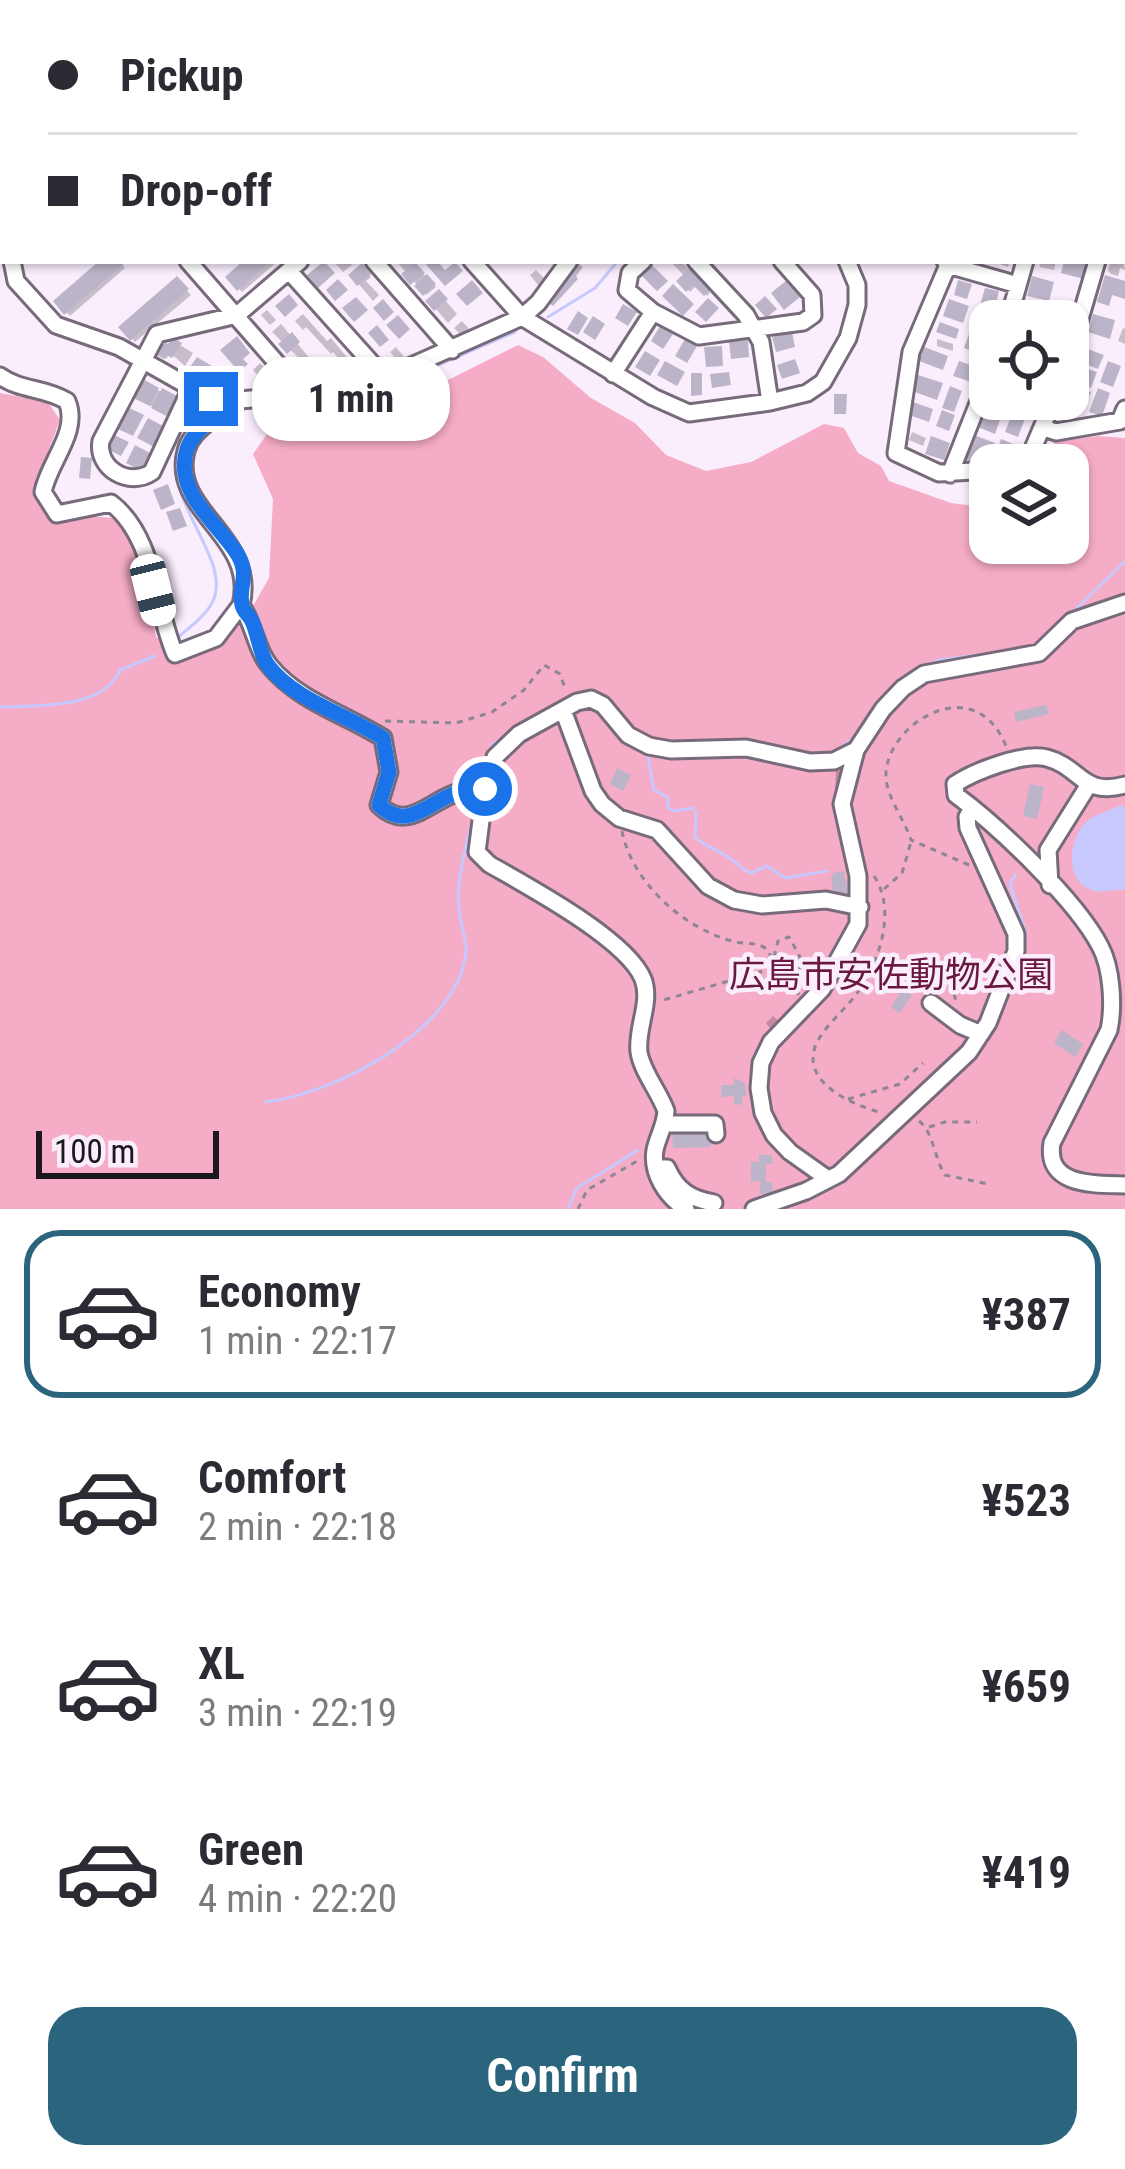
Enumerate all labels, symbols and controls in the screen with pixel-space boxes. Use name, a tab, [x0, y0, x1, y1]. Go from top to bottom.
text: Pickup	[120, 49, 244, 102]
text: Drop-off	[120, 164, 272, 217]
map controls	[969, 300, 1089, 564]
button: locate	[969, 300, 1089, 420]
callout: 1 min	[253, 357, 451, 441]
route end	[184, 372, 238, 426]
text: 1 min	[308, 376, 394, 422]
button: layers	[969, 444, 1089, 564]
car	[127, 551, 179, 629]
route start	[458, 762, 512, 816]
park label: 広島市安佐動物公園	[729, 954, 1053, 996]
scale bar	[36, 1125, 219, 1178]
text: 100 m	[54, 1132, 135, 1171]
icon: car	[54, 1260, 162, 1368]
text: Economy	[198, 1265, 361, 1318]
text: ¥387	[981, 1288, 1071, 1341]
text: 1 min · 22:17	[198, 1318, 397, 1364]
icon: car	[54, 1446, 162, 1554]
text: Comfort	[198, 1451, 346, 1504]
text: ¥523	[981, 1474, 1071, 1527]
text: 2 min · 22:18	[198, 1504, 397, 1550]
icon: car	[54, 1632, 162, 1740]
text: XL	[198, 1637, 245, 1690]
text: ¥659	[981, 1660, 1071, 1713]
text: 3 min · 22:19	[198, 1690, 397, 1736]
icon: car	[54, 1818, 162, 1926]
text: Green	[198, 1823, 304, 1876]
text: ¥419	[981, 1846, 1071, 1899]
text: 4 min · 22:20	[198, 1876, 397, 1922]
button: Confirm	[48, 2007, 1077, 2145]

